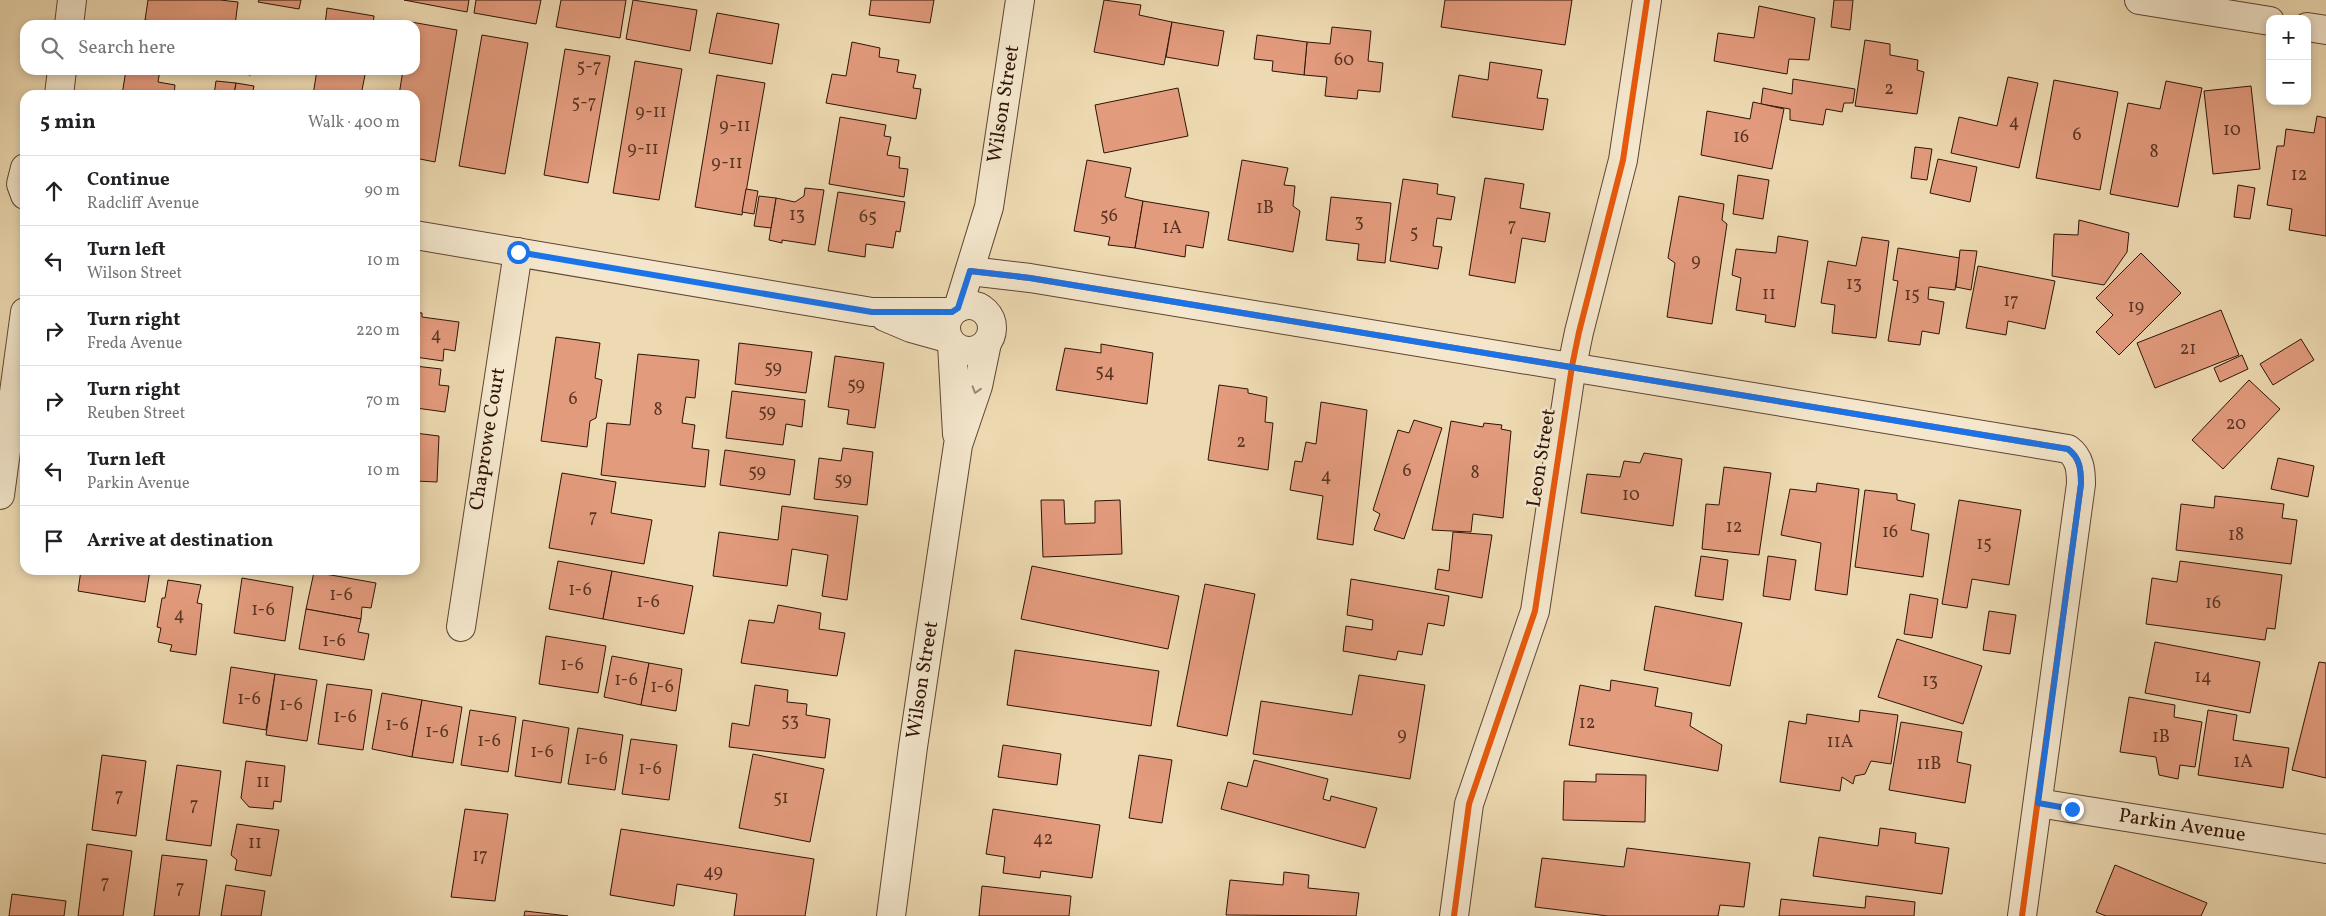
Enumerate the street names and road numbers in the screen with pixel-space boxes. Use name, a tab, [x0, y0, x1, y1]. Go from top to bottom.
street label: Wilson Street	[981, 43, 1027, 165]
street label: Chaprowe Court	[463, 366, 513, 512]
street label: Leon Street	[1520, 407, 1564, 509]
street label: Wilson Street	[900, 619, 946, 741]
street label: Parkin Avenue	[2116, 802, 2248, 850]

